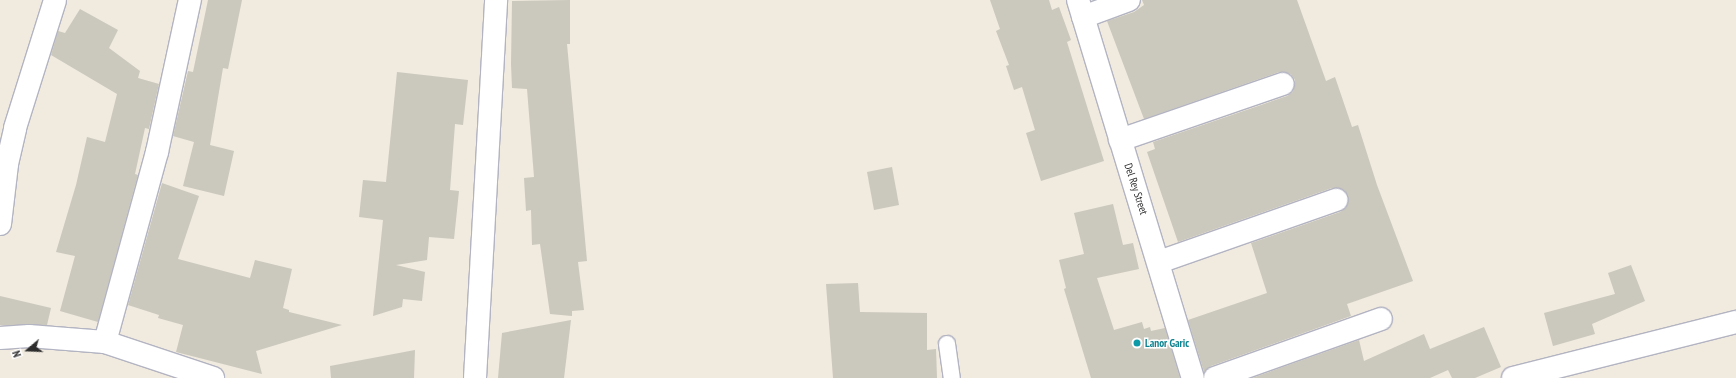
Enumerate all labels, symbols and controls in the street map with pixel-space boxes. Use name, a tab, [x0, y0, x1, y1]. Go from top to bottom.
street label: Del Rey Street	[1121, 161, 1151, 217]
north arrow	[8, 330, 48, 370]
place label: Lanor Garic	[1145, 336, 1189, 350]
marker: Lanor Garic	[1132, 338, 1142, 348]
text: N	[9, 349, 24, 359]

